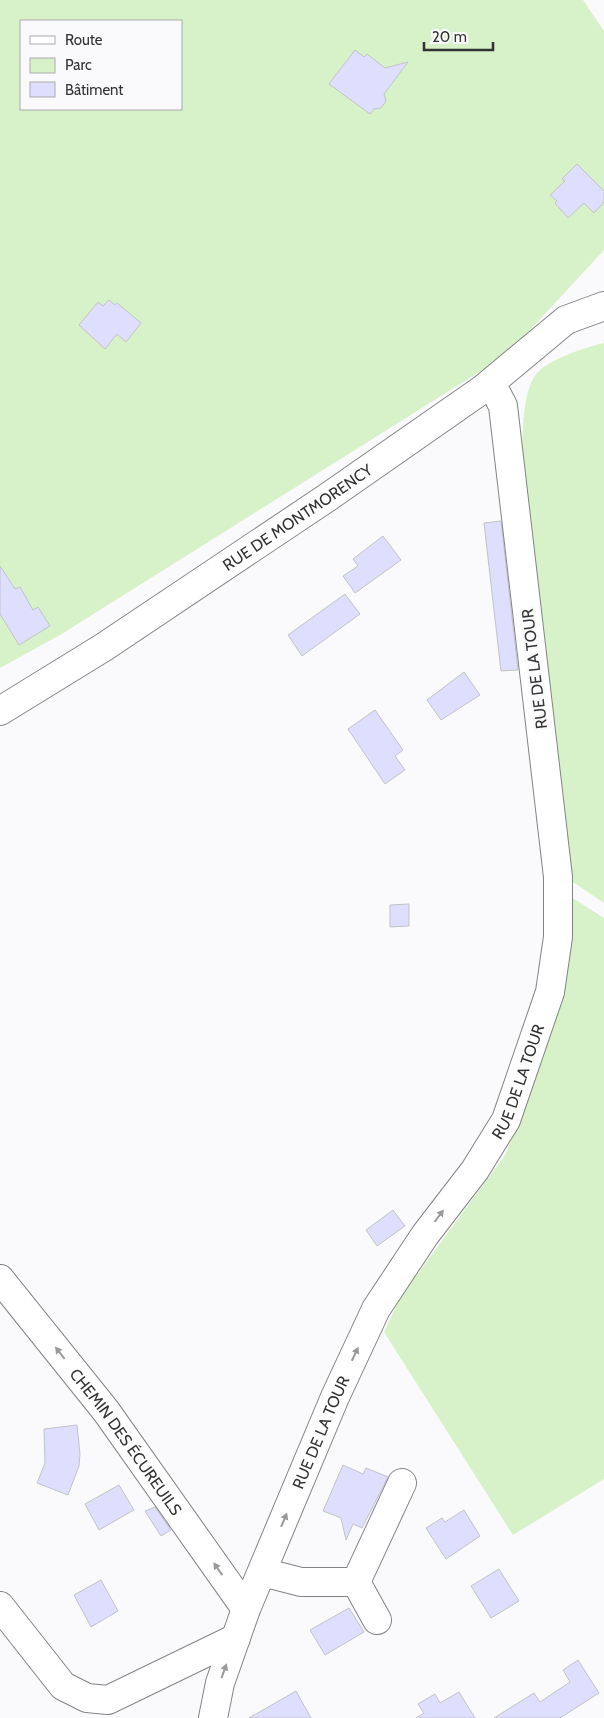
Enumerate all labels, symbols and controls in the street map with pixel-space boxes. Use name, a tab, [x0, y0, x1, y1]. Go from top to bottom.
legend	[20, 20, 182, 110]
scale bar	[424, 20, 493, 52]
text: 20 m	[432, 28, 467, 46]
text: Route	[65, 31, 103, 49]
text: Parc	[65, 56, 92, 74]
text: Bâtiment	[65, 81, 123, 99]
street label: RUE DE MONTMORENCY	[219, 460, 377, 575]
street label: RUE DE LA TOUR	[518, 607, 551, 730]
street label: RUE DE LA TOUR	[488, 1021, 548, 1142]
one-way arrow	[434, 1210, 445, 1223]
one-way arrow	[54, 1347, 65, 1360]
one-way arrow	[351, 1347, 359, 1361]
street label: CHEMIN DES ÉCUREUILS	[66, 1365, 186, 1519]
street label: RUE DE LA TOUR	[289, 1372, 354, 1492]
one-way arrow	[280, 1512, 288, 1527]
one-way arrow	[213, 1562, 223, 1576]
one-way arrow	[221, 1663, 228, 1678]

